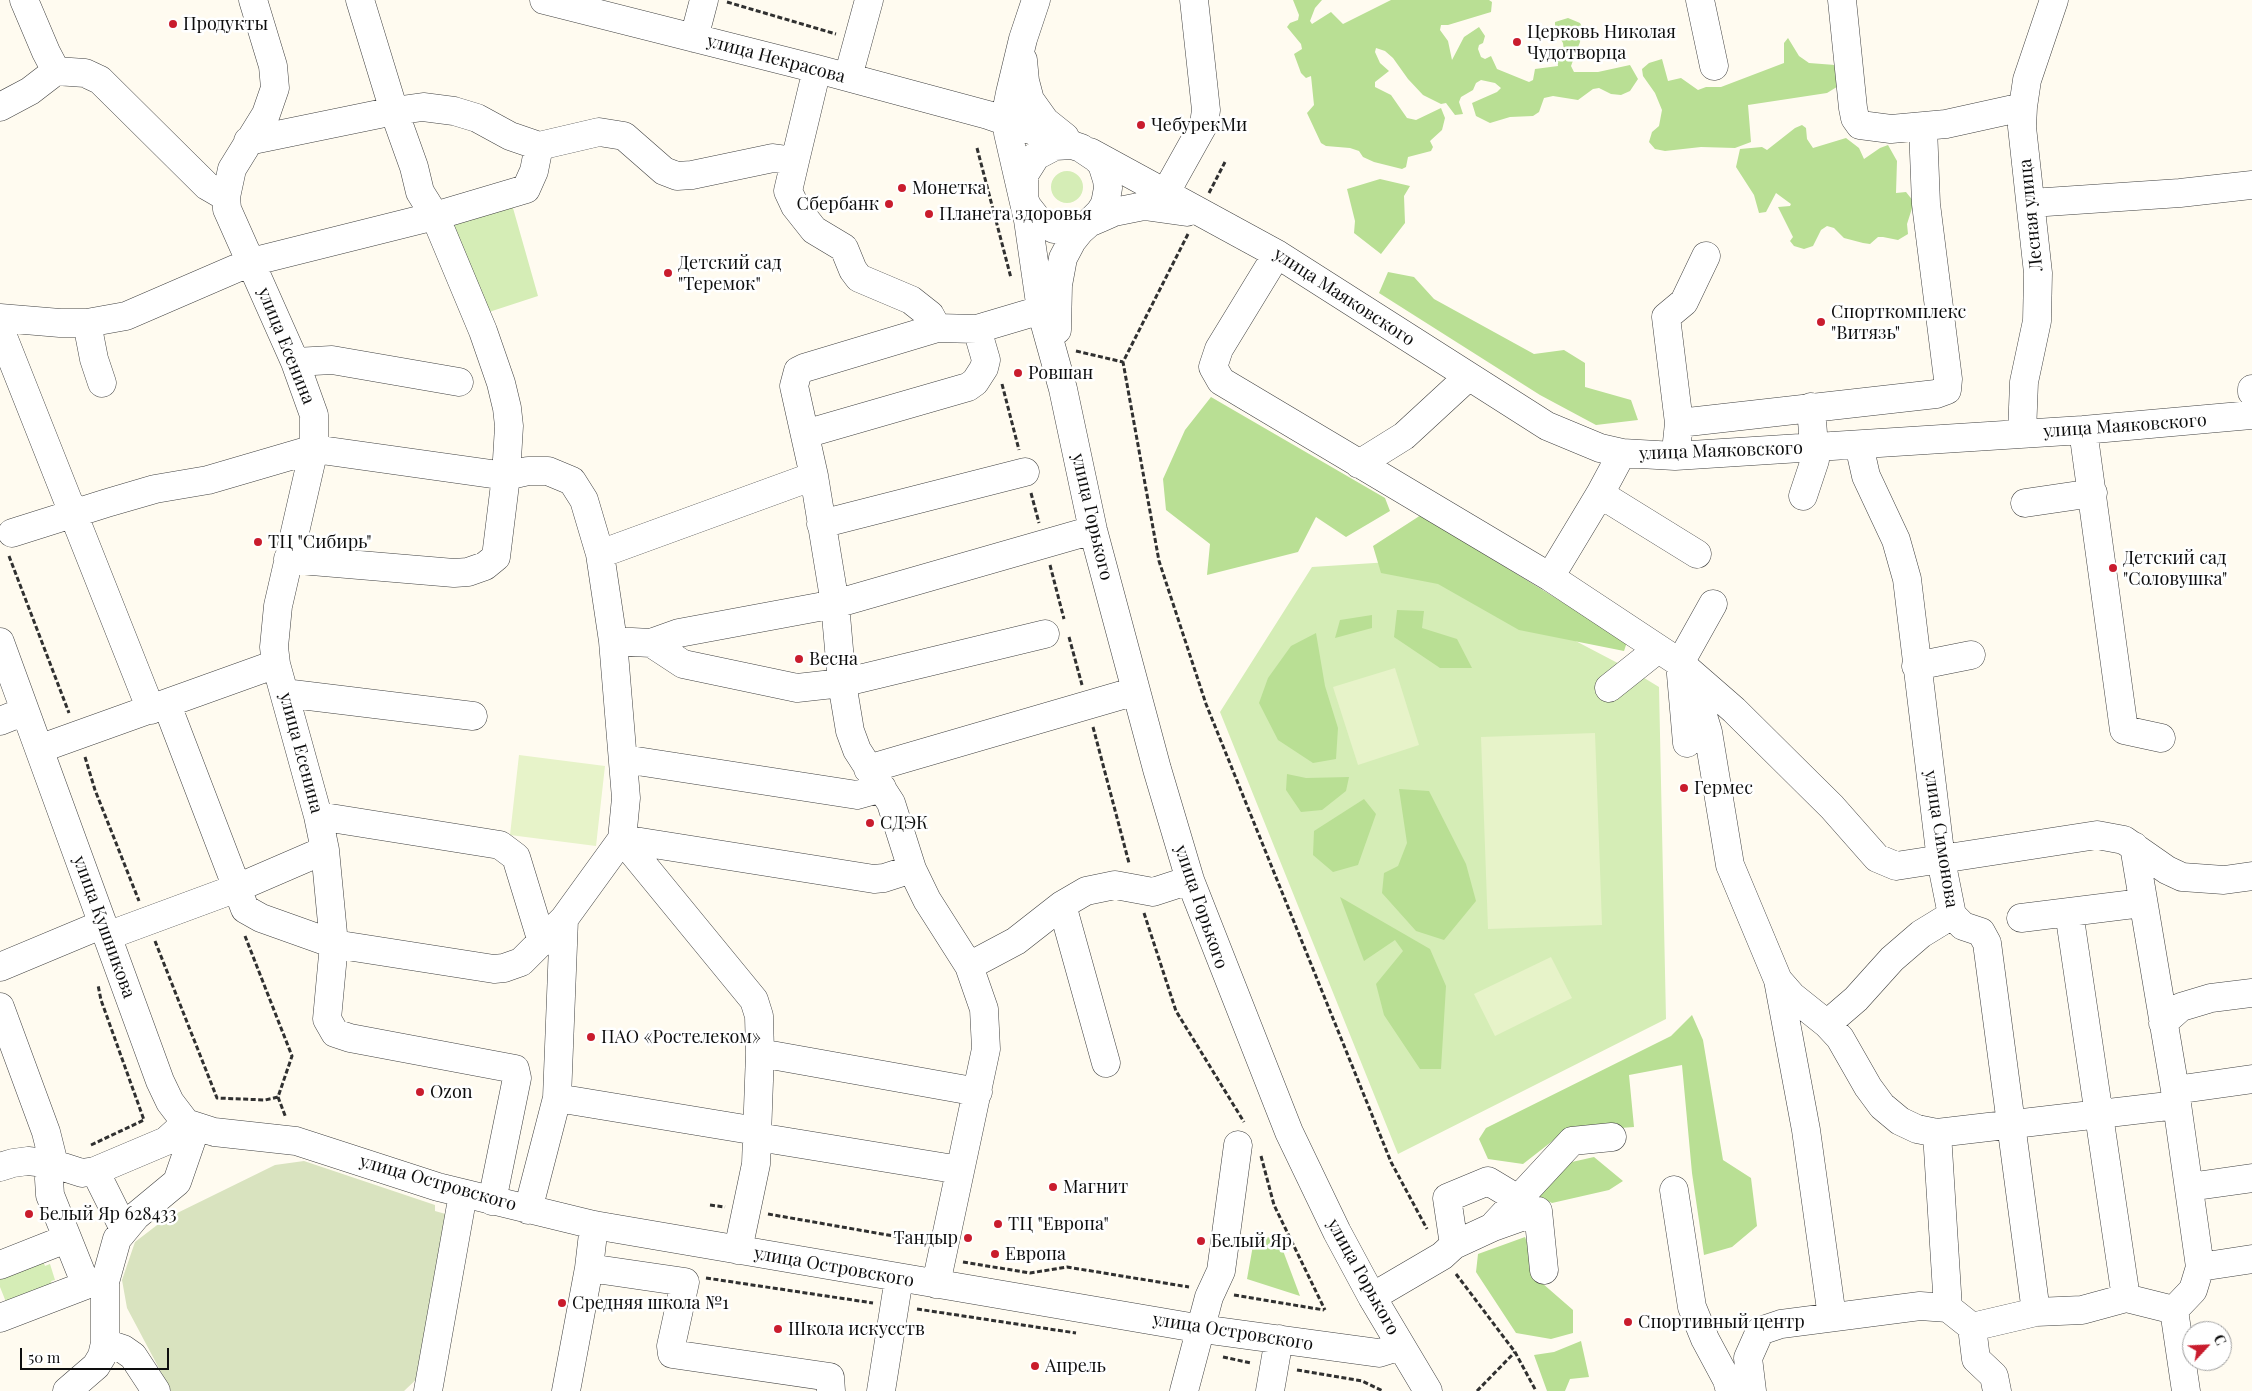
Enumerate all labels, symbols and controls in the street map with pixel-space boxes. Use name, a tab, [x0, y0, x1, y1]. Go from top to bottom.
place label: Продукты	[183, 13, 268, 35]
marker: Продукты	[167, 18, 179, 30]
place label: Церковь Николая Чудотворца	[1527, 21, 1676, 64]
street label: улица Некрасова	[704, 30, 848, 88]
marker: Церковь Николая Чудотворца	[1511, 36, 1523, 48]
place label: ЧебурекМи	[1151, 114, 1247, 136]
marker: ЧебурекМи	[1135, 119, 1147, 131]
street label: Лесная улица	[2014, 158, 2048, 272]
place label: Монетка	[912, 177, 987, 199]
marker: Монетка	[896, 182, 908, 194]
place label: Сбербанк	[797, 193, 879, 215]
marker: Сбербанк	[883, 198, 895, 210]
place label: Планета здоровья	[939, 203, 1092, 225]
marker: Планета здоровья	[923, 208, 935, 220]
street label: улица Маяковского	[1269, 243, 1419, 351]
place label: Детский сад "Теремок"	[678, 252, 781, 294]
marker: Детский сад "Теремок"	[662, 267, 674, 279]
street label: улица Есенина	[253, 284, 319, 408]
place label: Спорткомплекс "Витязь"	[1831, 301, 1966, 344]
marker: Спорткомплекс "Витязь"	[1815, 316, 1827, 328]
place label: Ровшан	[1028, 362, 1093, 384]
marker: Ровшан	[1012, 367, 1024, 379]
street label: улица Маяковского	[2043, 410, 2207, 442]
street label: улица Маяковского	[1639, 437, 1803, 465]
street label: улица Горького	[1067, 451, 1117, 583]
place label: ТЦ "Сибирь"	[268, 531, 372, 553]
marker: ТЦ "Сибирь"	[252, 536, 264, 548]
place label: Детский сад "Соловушка"	[2123, 547, 2227, 590]
marker: Детский сад "Соловушка"	[2107, 562, 2119, 574]
place label: Весна	[809, 648, 858, 670]
marker: Весна	[793, 653, 805, 665]
street label: улица Есенина	[275, 690, 327, 816]
street label: улица Симонова	[1919, 769, 1963, 909]
place label: Гермес	[1694, 777, 1753, 799]
marker: Гермес	[1678, 782, 1690, 794]
place label: СДЭК	[880, 812, 928, 834]
marker: СДЭК	[864, 817, 876, 829]
street label: улица Горького	[1170, 842, 1232, 972]
street label: улица Кушникова	[68, 853, 140, 1001]
place label: ПАО «Ростелеком»	[601, 1026, 761, 1048]
marker: ПАО «Ростелеком»	[585, 1031, 597, 1043]
place label: Ozon	[430, 1081, 473, 1103]
marker: Ozon	[414, 1086, 426, 1098]
street label: улица Островского	[357, 1150, 519, 1216]
place label: Магнит	[1063, 1176, 1128, 1198]
marker: Магнит	[1047, 1181, 1059, 1193]
place label: Белый Яр 628433	[39, 1203, 177, 1225]
marker: Белый Яр 628433	[23, 1208, 35, 1220]
place label: ТЦ "Европа"	[1008, 1213, 1109, 1235]
street label: улица Горького	[1322, 1215, 1404, 1339]
marker: ТЦ "Европа"	[992, 1218, 1004, 1230]
place label: Тандыр	[894, 1227, 958, 1249]
place label: Белый Яр	[1211, 1230, 1292, 1252]
marker: Тандыр	[962, 1232, 974, 1244]
marker: Белый Яр	[1195, 1235, 1207, 1247]
street label: улица Островского	[752, 1242, 916, 1292]
place label: Европа	[1005, 1243, 1066, 1265]
marker: Европа	[989, 1248, 1001, 1260]
place label: Средняя школа №1	[572, 1292, 729, 1314]
marker: Средняя школа №1	[556, 1297, 568, 1309]
street label: улица Островского	[1151, 1309, 1315, 1355]
place label: Спортивный центр	[1638, 1311, 1805, 1333]
marker: Спортивный центр	[1622, 1316, 1634, 1328]
place label: Школа искусств	[788, 1318, 925, 1340]
north arrow	[2182, 1321, 2232, 1371]
marker: Школа искусств	[772, 1323, 784, 1335]
text: С	[2209, 1331, 2231, 1348]
scale bar	[22, 1338, 171, 1370]
text: 50 m	[28, 1347, 60, 1367]
place label: Апрель	[1045, 1355, 1106, 1377]
marker: Апрель	[1029, 1360, 1041, 1372]

